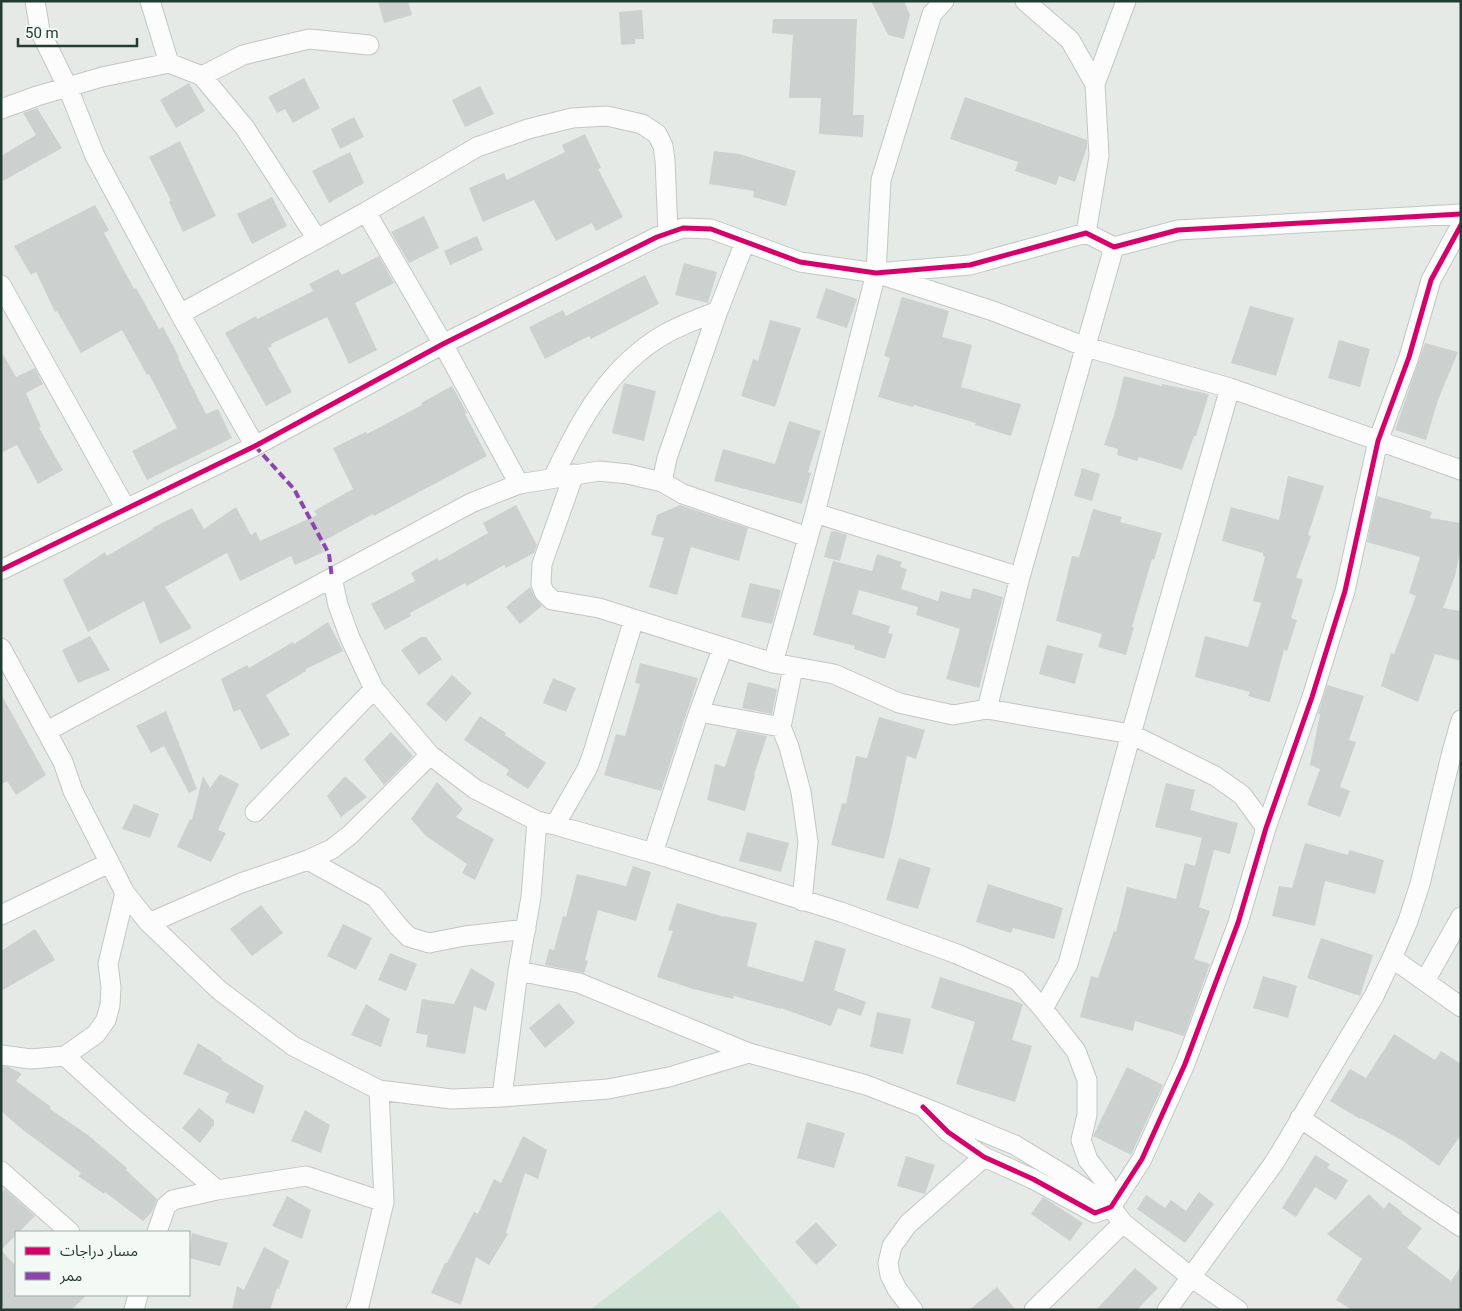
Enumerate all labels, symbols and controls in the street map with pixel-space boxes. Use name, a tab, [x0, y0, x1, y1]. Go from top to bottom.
scale bar	[18, 15, 136, 47]
text: 50 m	[25, 24, 59, 42]
legend	[15, 1231, 190, 1296]
text: مسار دراجات	[60, 1242, 138, 1260]
text: ممر	[59, 1267, 83, 1285]

